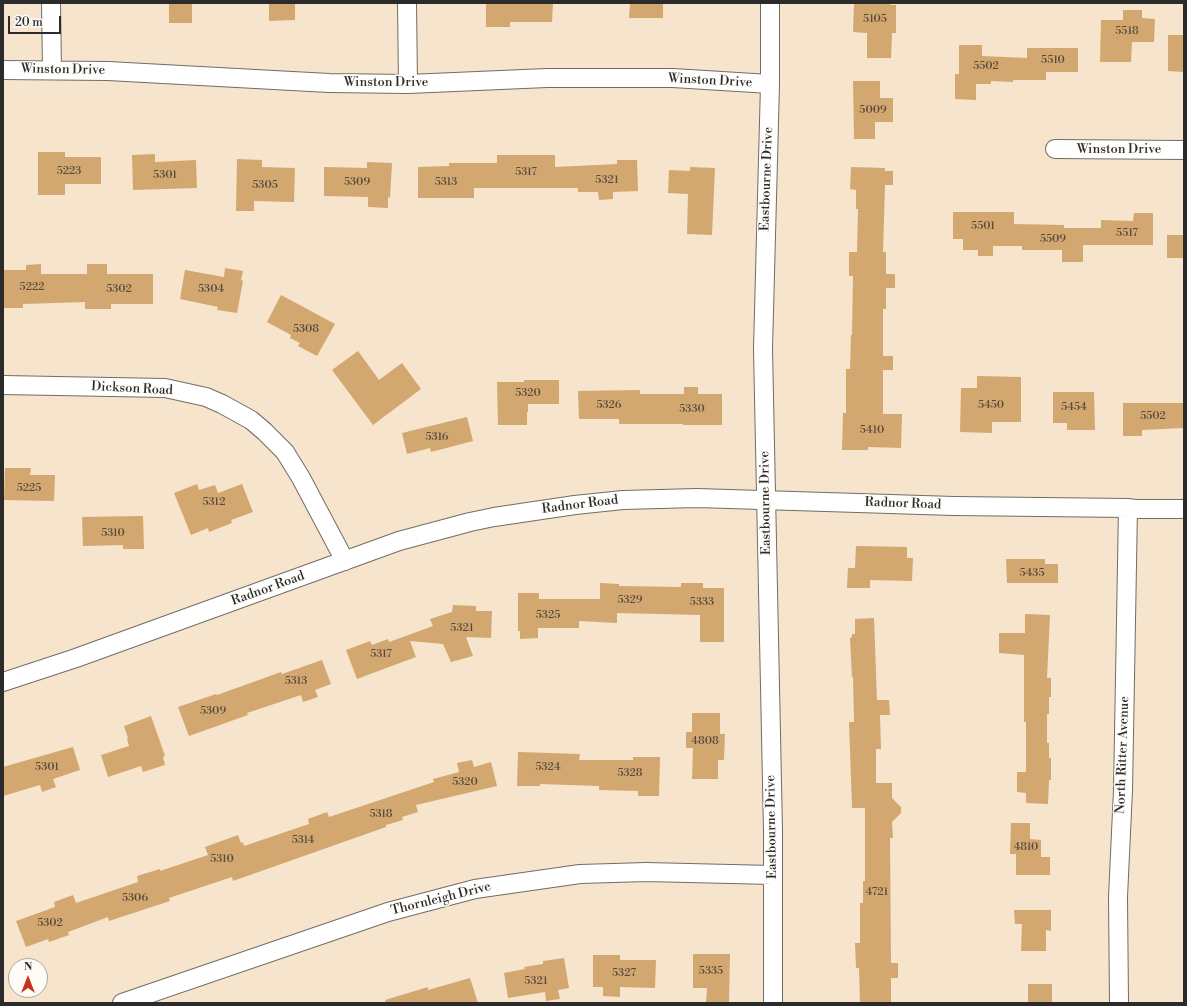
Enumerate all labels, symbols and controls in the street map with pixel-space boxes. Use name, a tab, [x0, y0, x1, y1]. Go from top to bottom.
scale bar	[10, 8, 63, 34]
house number: 5105	[863, 12, 887, 26]
text: 20 m	[15, 15, 43, 30]
house number: 5518	[1115, 24, 1139, 38]
house number: 5510	[1041, 53, 1065, 67]
house number: 5502	[973, 59, 999, 73]
street label: Winston Drive	[21, 61, 105, 79]
street label: Winston Drive	[667, 71, 753, 91]
street label: Winston Drive	[344, 75, 428, 91]
house number: 5009	[859, 103, 887, 117]
street label: Eastbourne Drive	[757, 127, 777, 231]
street label: Winston Drive	[1077, 142, 1161, 158]
house number: 5223	[57, 164, 81, 178]
house number: 5317	[515, 165, 537, 179]
house number: 5301	[153, 168, 177, 182]
house number: 5321	[595, 173, 619, 187]
house number: 5309	[344, 175, 370, 189]
house number: 5313	[435, 175, 457, 189]
house number: 5305	[252, 178, 278, 192]
house number: 5501	[971, 219, 995, 233]
house number: 5517	[1116, 226, 1138, 240]
house number: 5509	[1040, 232, 1066, 246]
house number: 5222	[20, 280, 44, 294]
house number: 5302	[106, 282, 132, 296]
house number: 5304	[198, 282, 224, 296]
house number: 5308	[293, 322, 319, 336]
street label: Dickson Road	[91, 379, 173, 399]
house number: 5320	[515, 386, 541, 400]
house number: 5326	[596, 398, 622, 412]
house number: 5450	[978, 398, 1004, 412]
house number: 5454	[1061, 400, 1087, 414]
house number: 5330	[679, 402, 705, 416]
house number: 5502	[1140, 409, 1166, 423]
house number: 5410	[860, 423, 884, 437]
house number: 5316	[426, 430, 448, 444]
street label: Eastbourne Drive	[757, 451, 775, 555]
house number: 5225	[17, 481, 41, 495]
street label: Radnor Road	[541, 493, 619, 517]
house number: 5312	[202, 495, 226, 509]
street label: Radnor Road	[864, 495, 942, 513]
house number: 5310	[101, 526, 125, 540]
house number: 5435	[1020, 566, 1044, 580]
street label: Radnor Road	[229, 569, 307, 609]
house number: 5329	[617, 593, 643, 607]
house number: 5333	[690, 595, 714, 609]
house number: 5325	[536, 608, 560, 622]
house number: 5321	[450, 621, 474, 635]
house number: 5317	[370, 647, 392, 661]
house number: 5313	[285, 674, 307, 688]
street label: North Ritter Avenue	[1113, 696, 1133, 814]
house number: 5309	[200, 704, 226, 718]
house number: 4808	[691, 734, 719, 748]
house number: 5301	[35, 760, 59, 774]
house number: 5324	[535, 760, 561, 774]
house number: 5328	[617, 766, 643, 780]
house number: 5320	[452, 775, 478, 789]
street label: Eastbourne Drive	[763, 775, 781, 879]
house number: 5318	[369, 807, 393, 821]
house number: 5314	[292, 833, 314, 847]
house number: 4810	[1014, 840, 1038, 854]
house number: 5310	[210, 852, 234, 866]
street label: Thornleigh Drive	[389, 879, 493, 919]
house number: 4721	[866, 885, 888, 899]
house number: 5306	[122, 891, 148, 905]
house number: 5302	[37, 916, 63, 930]
north arrow	[8, 958, 48, 998]
text: N	[24, 960, 32, 974]
house number: 5335	[699, 964, 723, 978]
house number: 5327	[612, 966, 636, 980]
house number: 5321	[524, 974, 548, 988]

